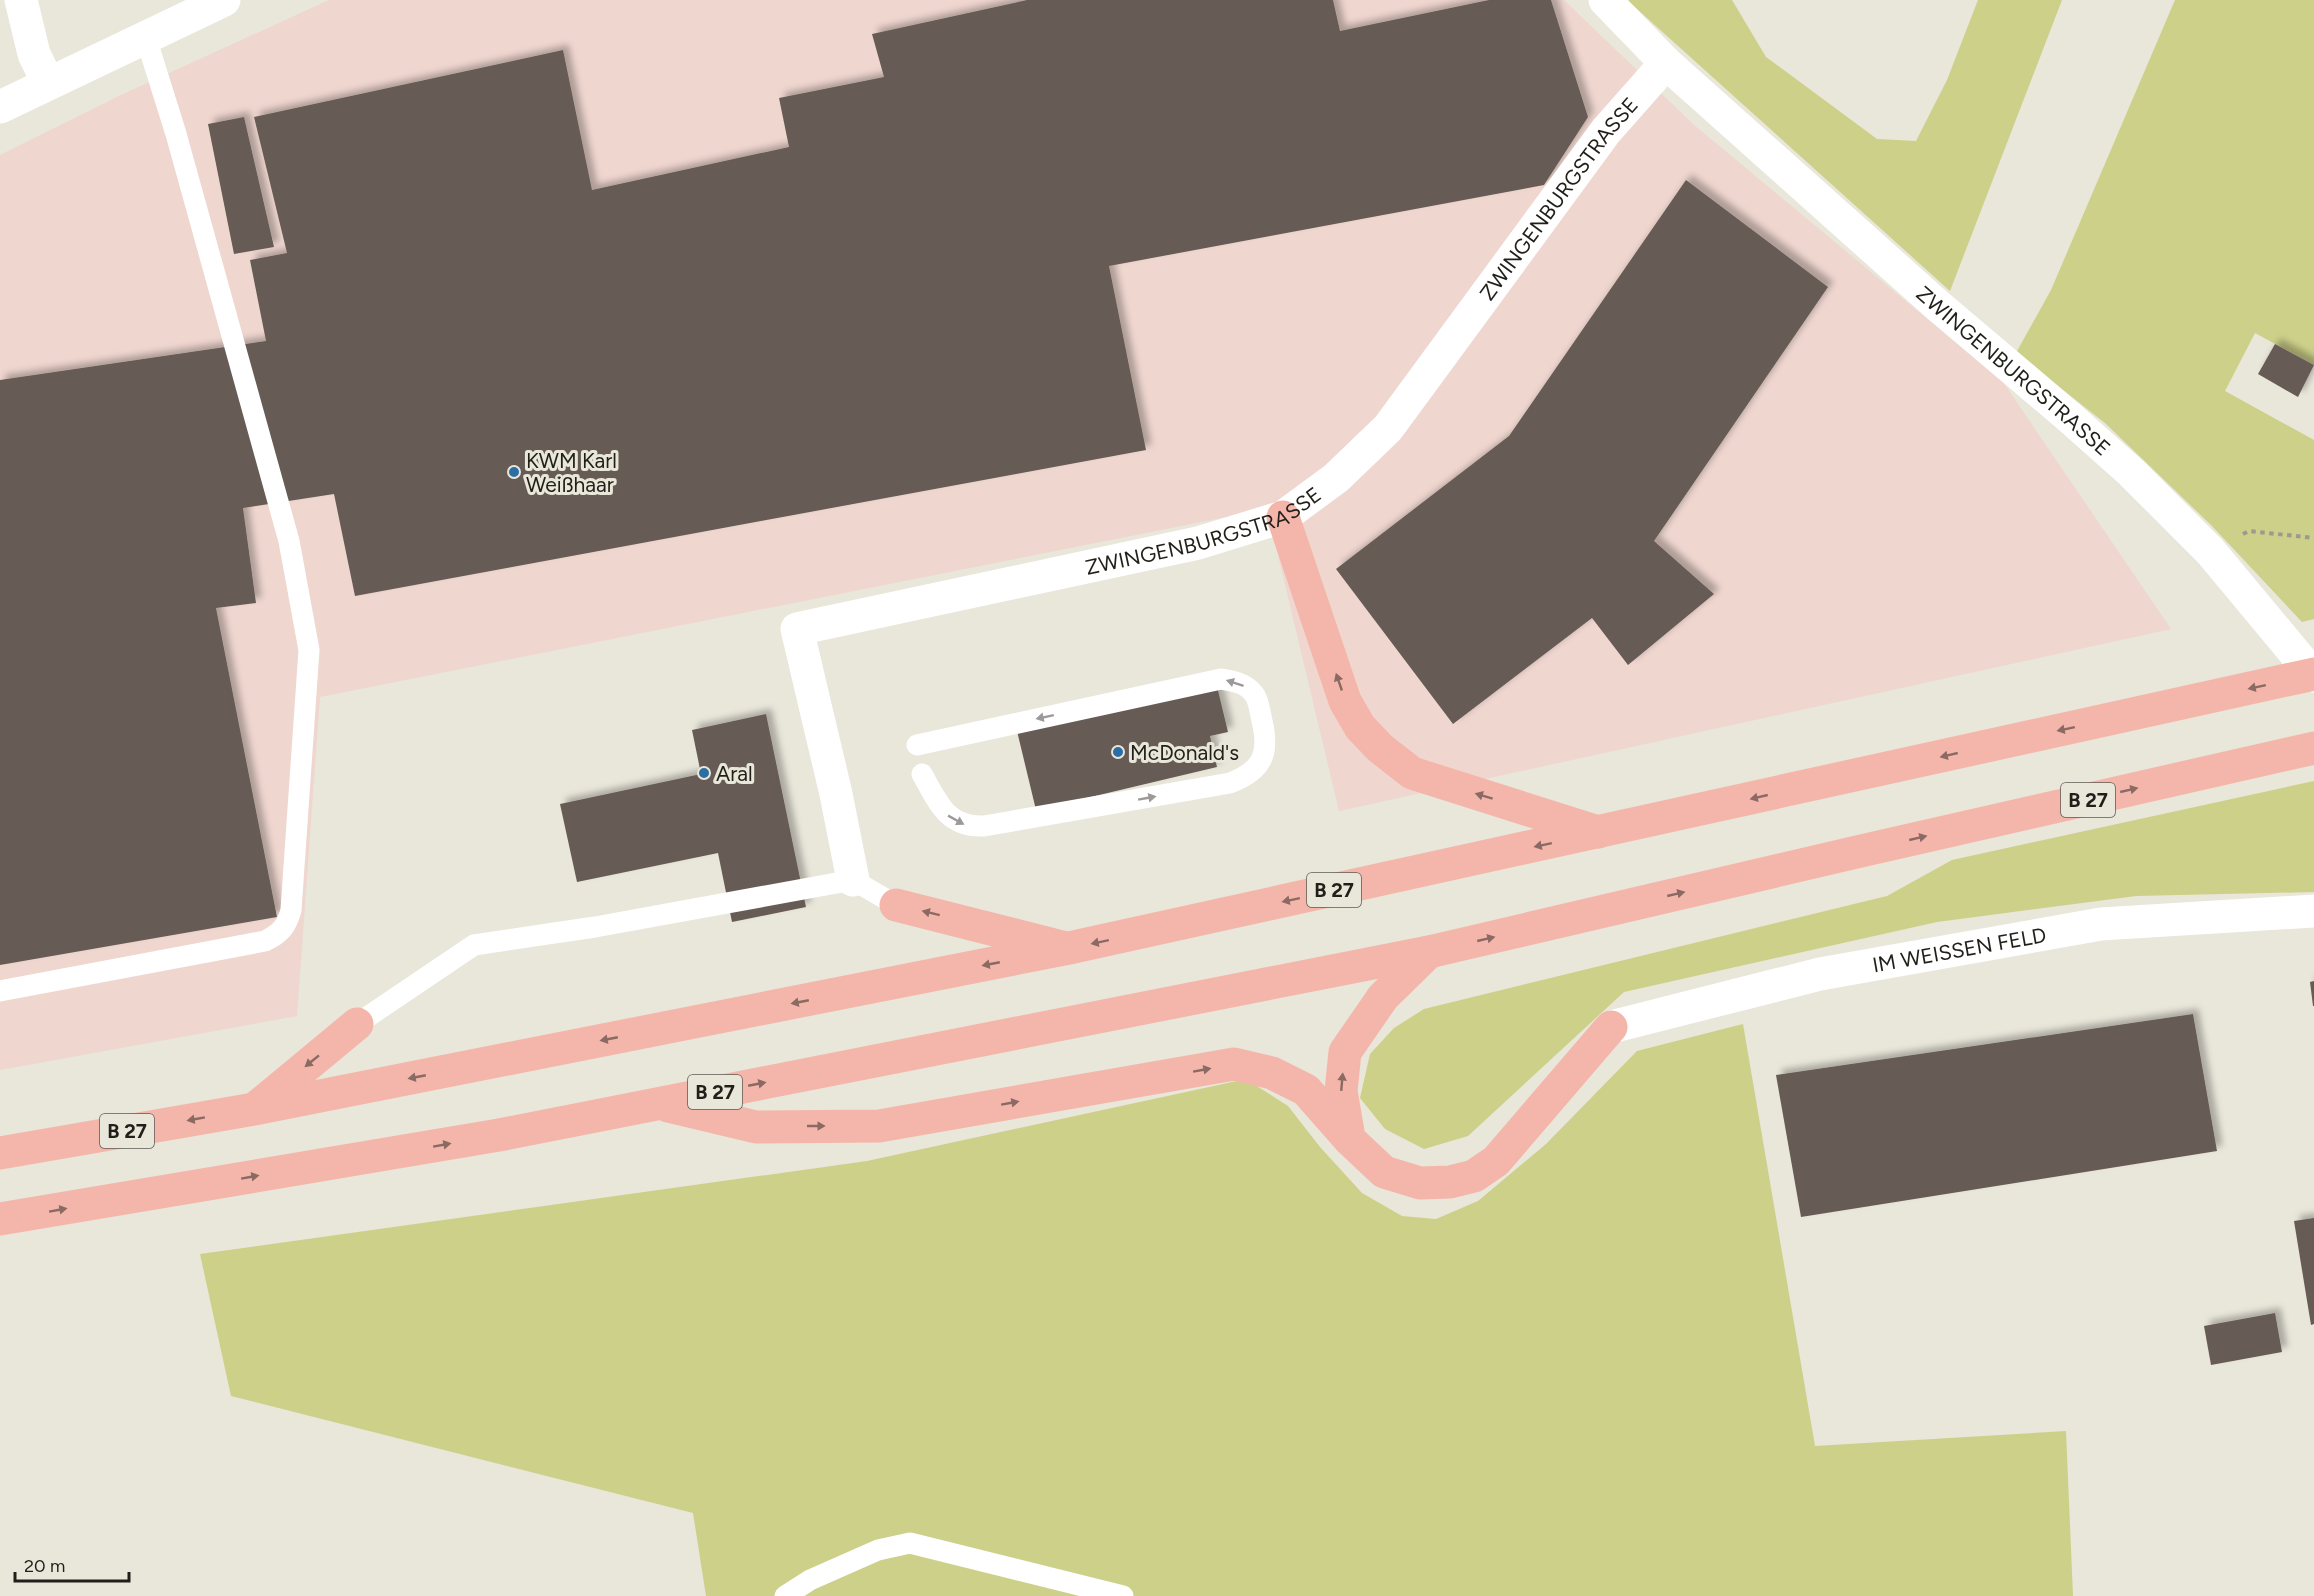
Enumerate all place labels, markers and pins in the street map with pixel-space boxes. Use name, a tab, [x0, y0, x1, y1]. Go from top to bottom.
place label: KWM Karl Weißhaar	[526, 448, 617, 497]
marker: KWM Karl Weißhaar	[507, 465, 521, 479]
place label: McDonald's	[1130, 740, 1239, 765]
marker: McDonald's	[1111, 745, 1125, 759]
place label: Aral	[716, 761, 753, 786]
marker: Aral	[697, 766, 711, 780]

